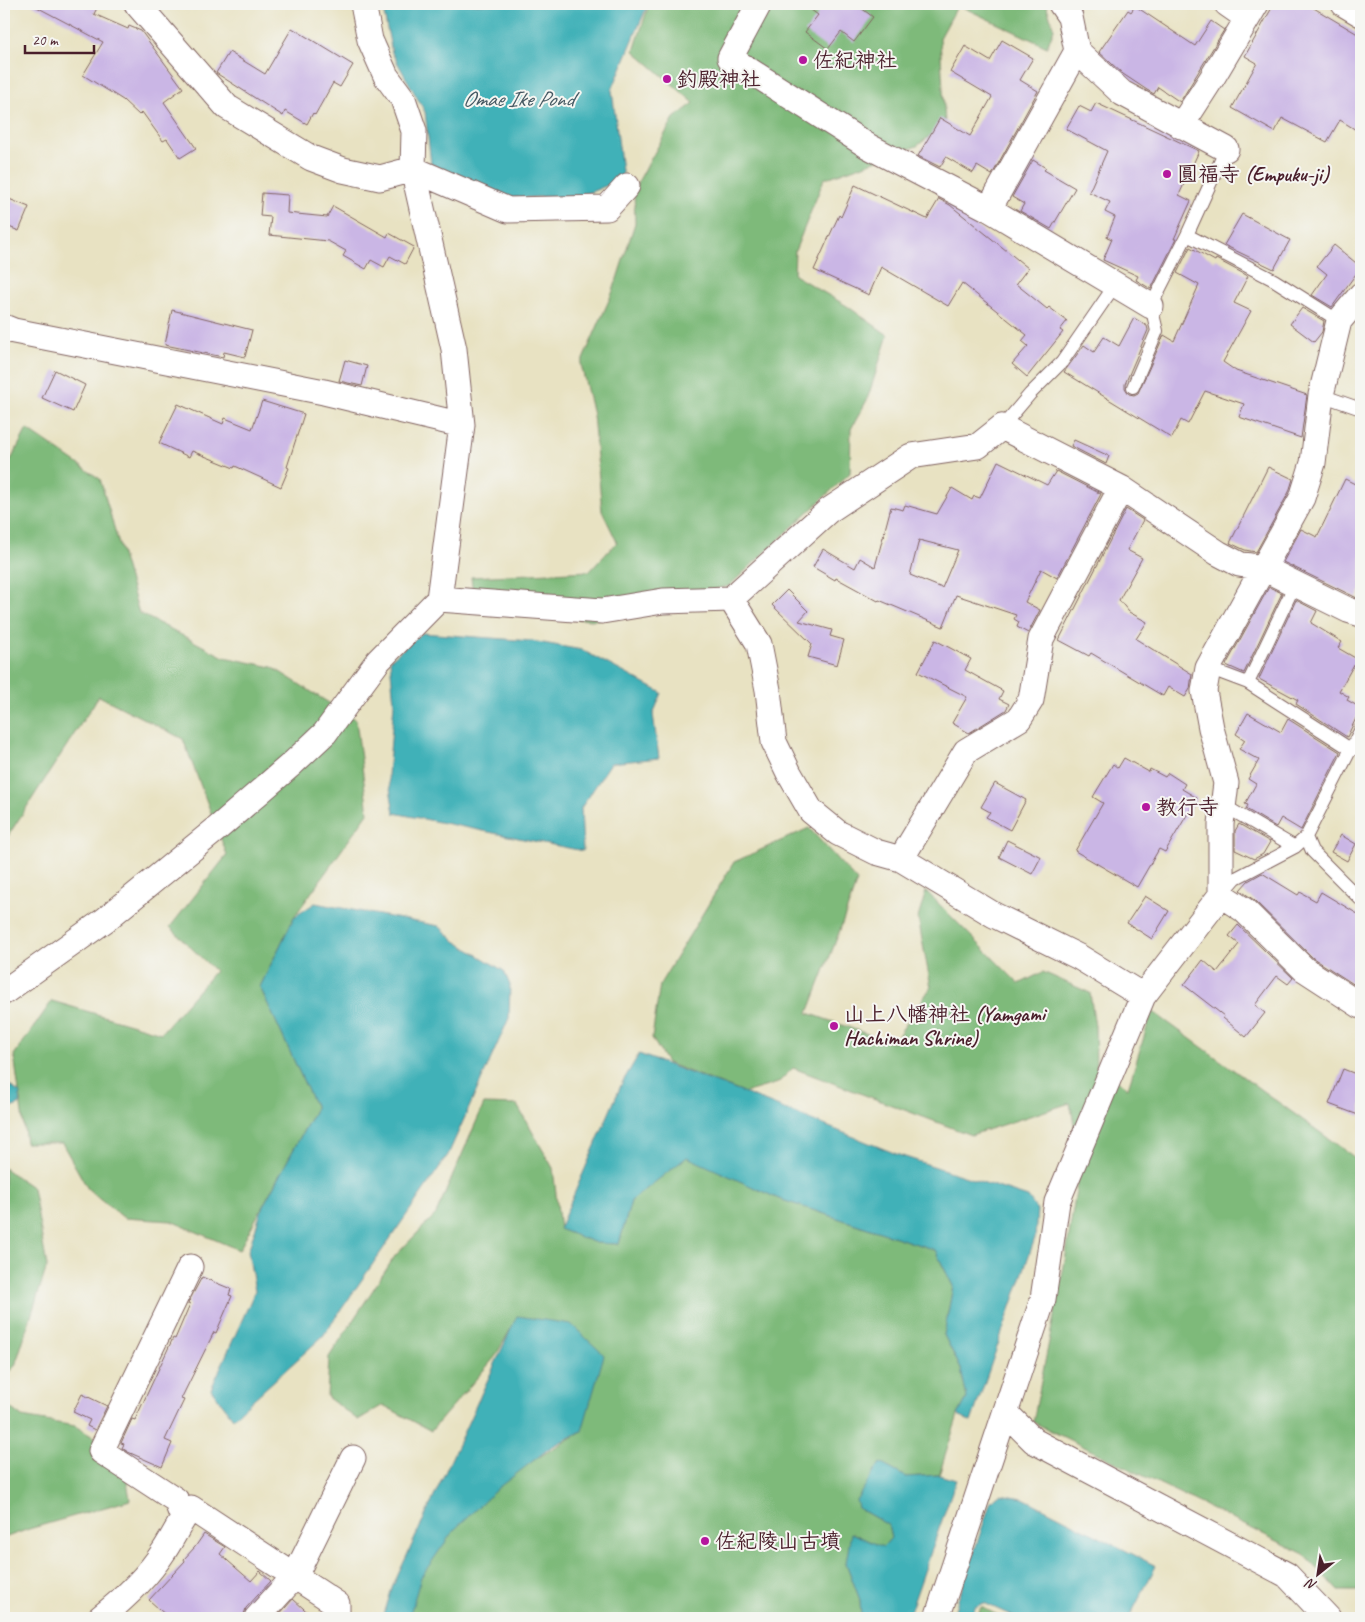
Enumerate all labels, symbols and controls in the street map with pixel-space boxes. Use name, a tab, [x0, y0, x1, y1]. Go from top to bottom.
scale bar	[25, 22, 94, 54]
text: 20 m	[32, 31, 59, 50]
place label: 佐紀神社	[813, 47, 897, 73]
marker: 佐紀神社	[797, 54, 809, 66]
place label: 釣殿神社	[677, 66, 761, 92]
marker: 釣殿神社	[661, 73, 673, 85]
water label: Omae Ike Pond	[463, 85, 580, 113]
place label: 圓福寺 (Empuku-ji)	[1177, 161, 1331, 187]
marker: 圓福寺 (Empuku-ji)	[1161, 168, 1173, 180]
place label: 教行寺	[1156, 794, 1219, 820]
marker: 教行寺	[1140, 801, 1152, 813]
place label: 山上八幡神社 (Yamgami Hachiman Shrine)	[844, 1001, 1048, 1051]
marker: 山上八幡神社 (Yamgami Hachiman Shrine)	[828, 1020, 840, 1032]
place label: 佐紀陵山古墳	[715, 1528, 841, 1554]
marker: 佐紀陵山古墳	[699, 1535, 711, 1547]
north arrow	[1292, 1550, 1342, 1600]
text: N	[1302, 1574, 1320, 1594]

